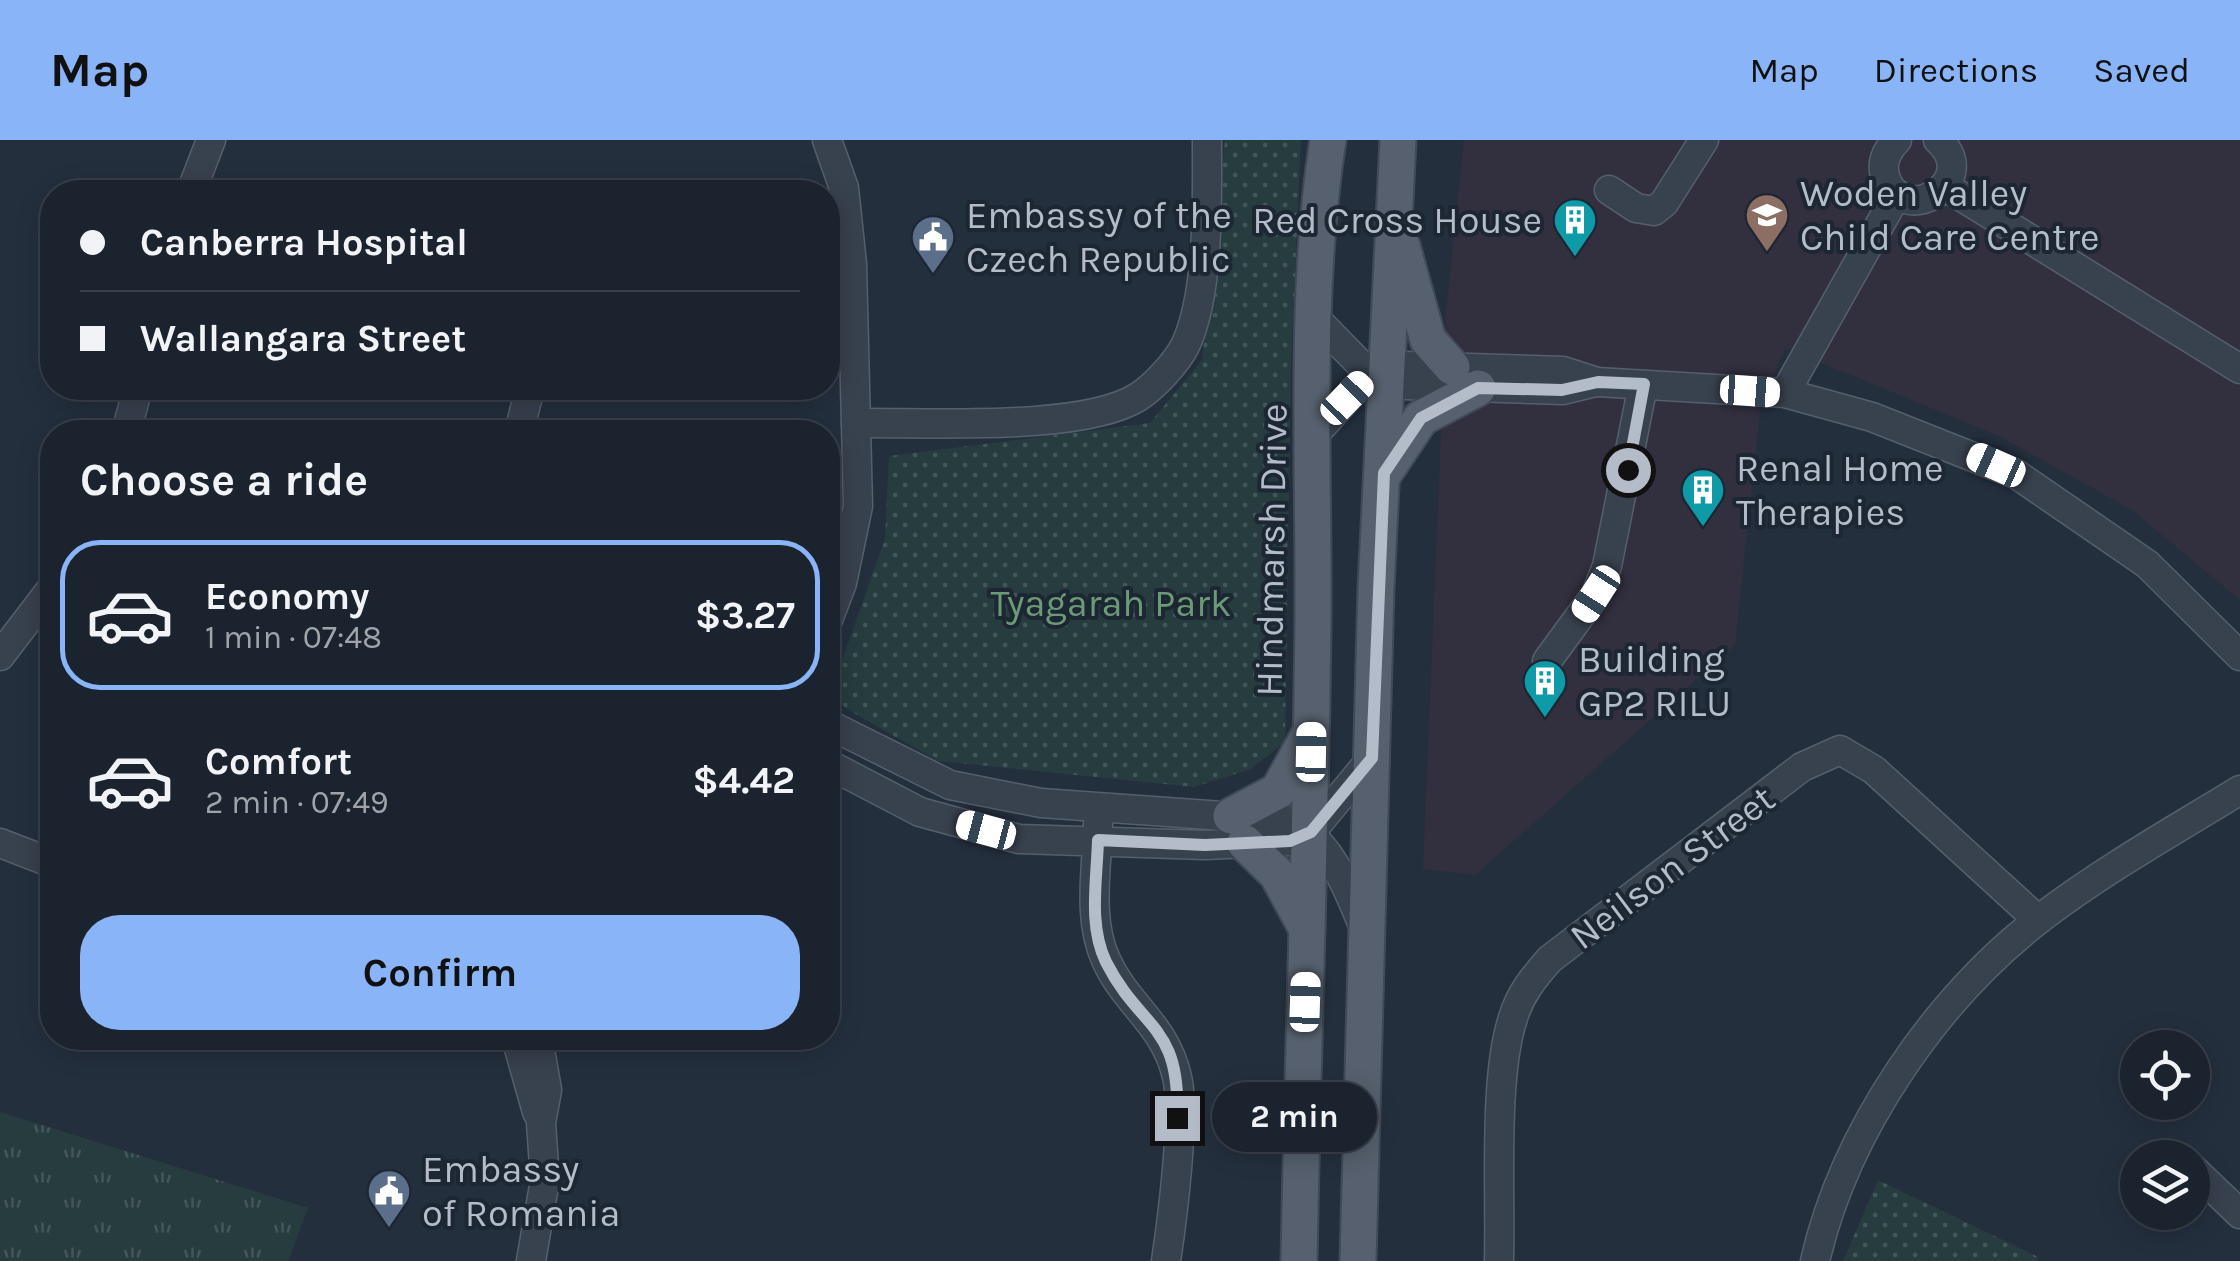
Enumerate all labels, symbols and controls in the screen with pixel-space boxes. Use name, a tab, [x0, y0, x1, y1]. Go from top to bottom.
text: Map	[50, 42, 149, 98]
text: Map	[1749, 50, 1819, 91]
text: Directions	[1874, 50, 2038, 91]
text: Saved	[2093, 50, 2190, 91]
place label: Woden Valley Child Care Centre	[1800, 171, 2100, 260]
school or university icon: Woden Valley Child Care Centre	[1744, 192, 1790, 253]
place label: Embassy of the Czech Republic	[966, 193, 1232, 282]
building icon: Red Cross House	[1552, 197, 1598, 258]
place label: Red Cross House	[1252, 198, 1542, 243]
public building icon: Embassy of the Czech Republic	[910, 214, 956, 275]
text: Canberra Hospital	[140, 220, 468, 265]
text: Wallangara Street	[140, 316, 466, 361]
car	[1315, 366, 1379, 430]
car	[1719, 374, 1781, 408]
street label: Hindmarsh Drive	[1246, 403, 1297, 697]
car	[1962, 439, 2030, 491]
place label: Renal Home Therapies	[1736, 446, 1944, 535]
route start	[1606, 448, 1651, 493]
text: Choose a ride	[80, 454, 368, 506]
building icon: Renal Home Therapies	[1680, 467, 1726, 528]
car	[1567, 561, 1625, 627]
icon: car	[85, 570, 175, 660]
text: Economy	[205, 574, 369, 619]
park label: Tyagarah Park	[991, 581, 1231, 626]
text: $3.27	[695, 593, 795, 638]
text: 1 min · 07:48	[205, 619, 382, 656]
place label: Building GP2 RILU	[1578, 637, 1731, 726]
building icon: Building GP2 RILU	[1522, 658, 1568, 719]
car	[1295, 722, 1327, 782]
icon: car	[85, 735, 175, 825]
text: Comfort	[205, 739, 352, 784]
text: $4.42	[692, 758, 795, 803]
street label: Neilson Street	[1561, 776, 1783, 959]
text: 2 min · 07:49	[205, 784, 389, 821]
car	[953, 808, 1019, 852]
button: Confirm	[80, 915, 800, 1030]
car	[1289, 971, 1321, 1033]
map controls	[2120, 1030, 2210, 1230]
button: locate	[2120, 1030, 2210, 1120]
callout: 2 min	[1212, 1083, 1377, 1153]
route end	[1155, 1096, 1200, 1141]
text: 2 min	[1250, 1098, 1339, 1135]
button: layers	[2120, 1140, 2210, 1230]
place label: Embassy of Romania	[422, 1147, 621, 1236]
public building icon: Embassy of Romania	[366, 1168, 412, 1229]

